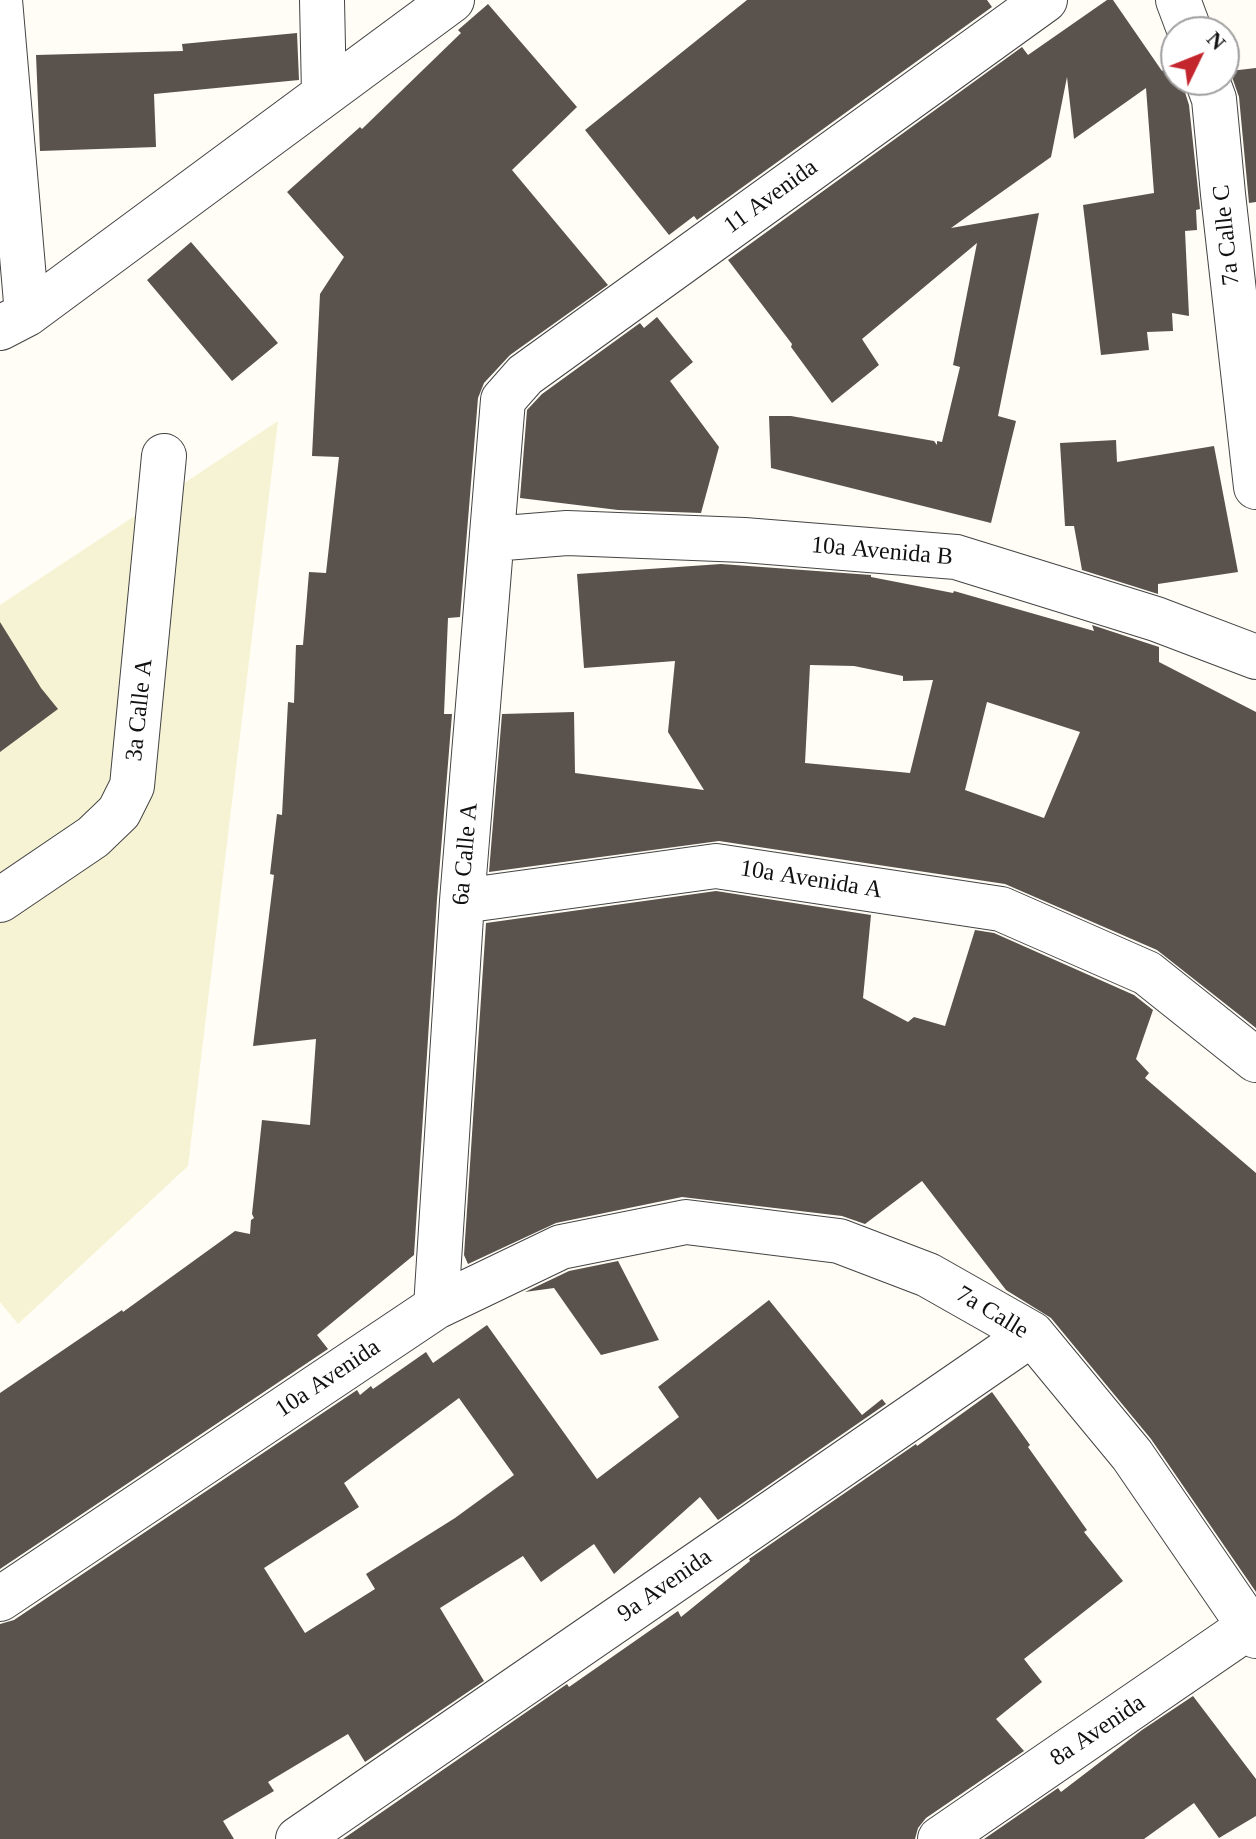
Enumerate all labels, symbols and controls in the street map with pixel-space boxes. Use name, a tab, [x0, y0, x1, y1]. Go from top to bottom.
north arrow	[1160, 16, 1240, 96]
text: N	[1202, 26, 1231, 55]
street label: 11 Avenida	[719, 153, 823, 241]
street label: 7a Calle C	[1207, 183, 1247, 287]
street label: 10a Avenida B	[810, 531, 954, 573]
street label: 3a Calle A	[120, 657, 160, 763]
street label: 6a Calle A	[447, 802, 485, 906]
street label: 10a Avenida A	[738, 855, 884, 905]
street label: 7a Calle	[951, 1280, 1033, 1346]
street label: 10a Avenida	[270, 1333, 386, 1425]
street label: 9a Avenida	[612, 1543, 718, 1629]
street label: 8a Avenida	[1045, 1689, 1151, 1773]

